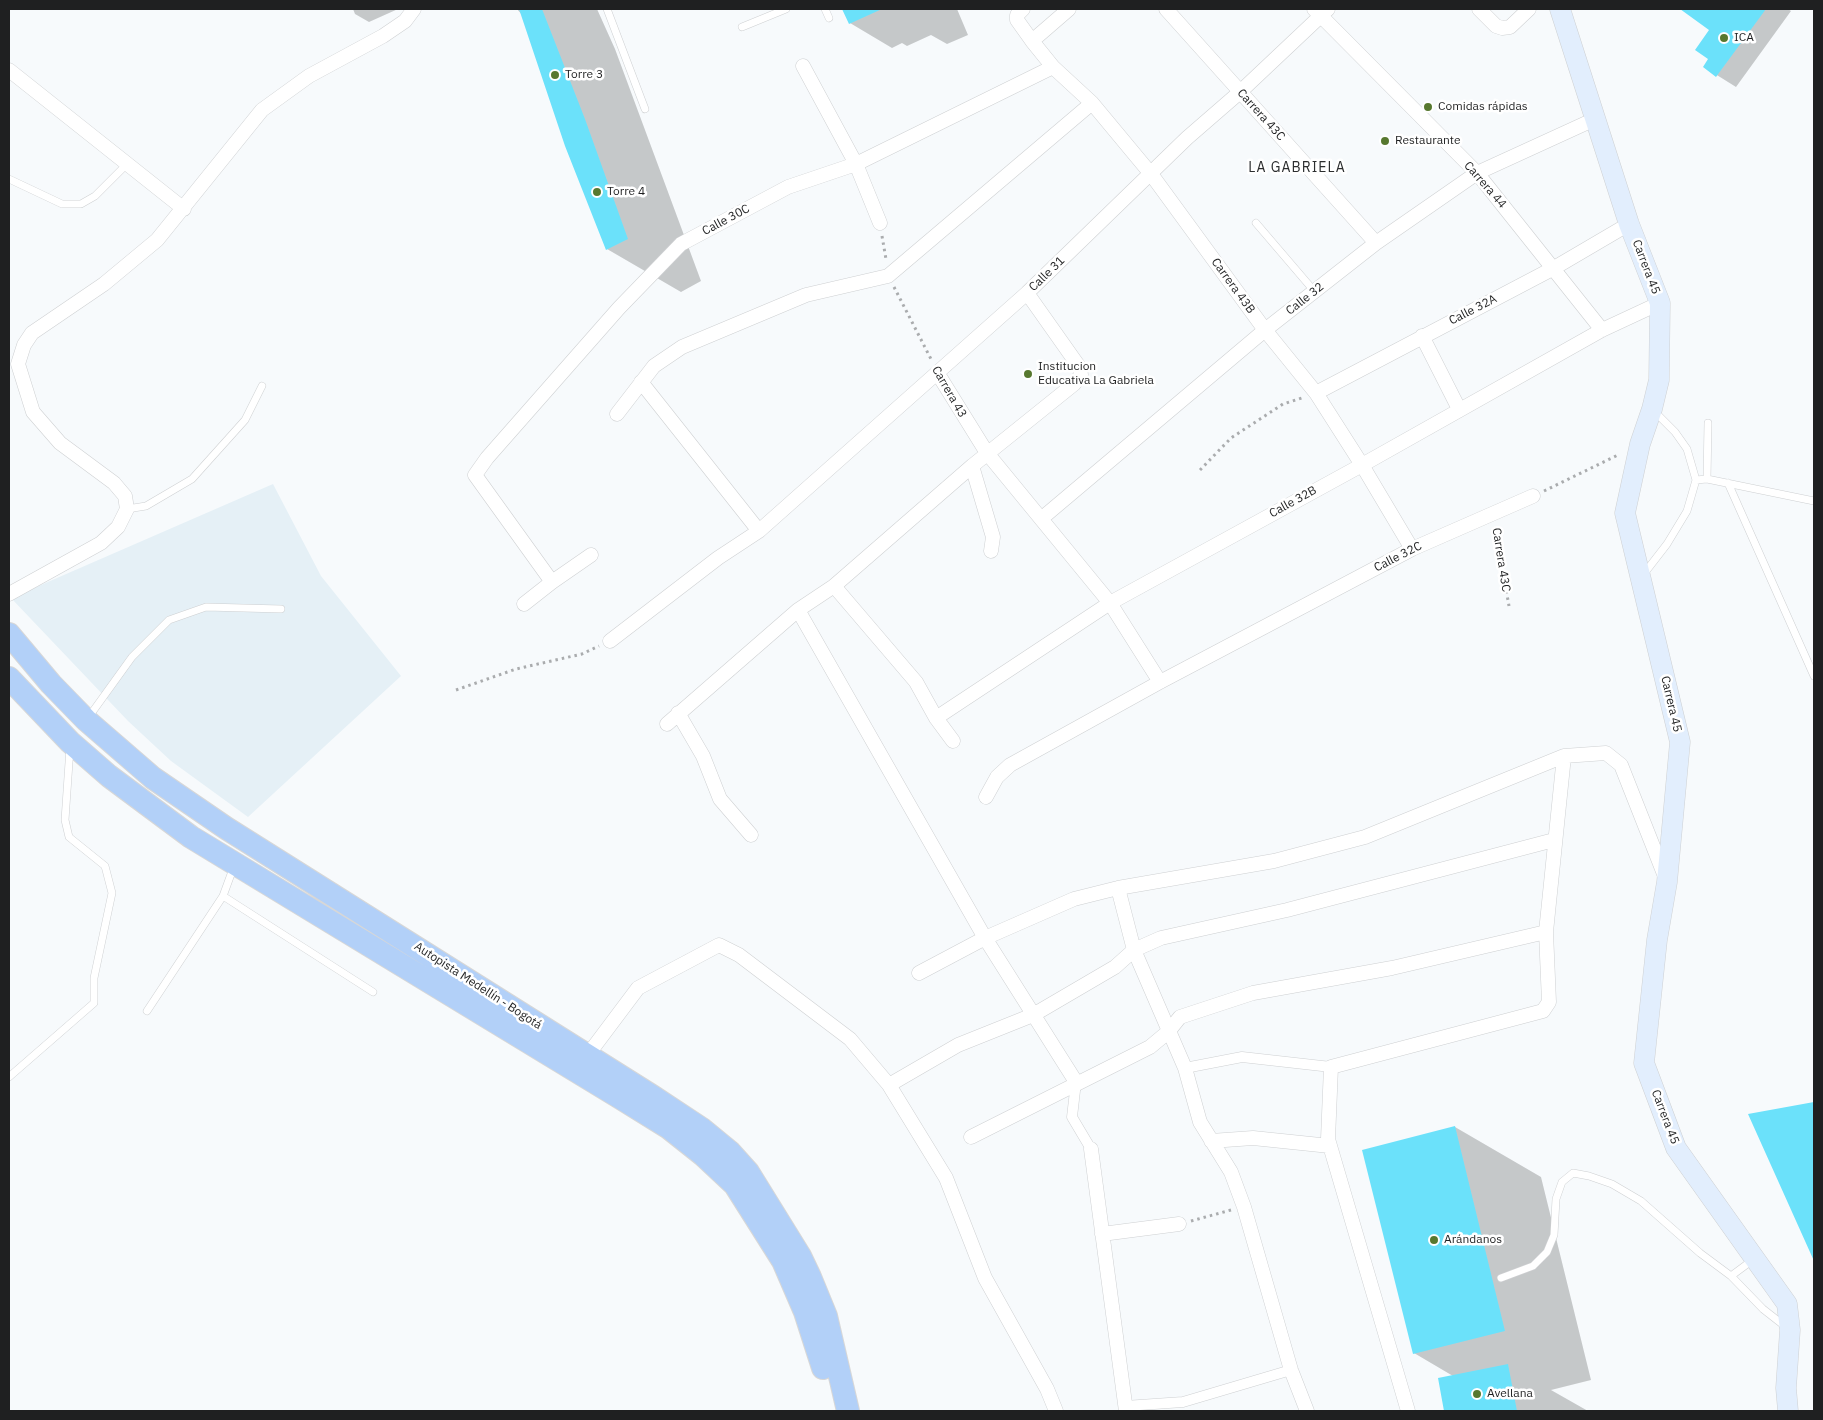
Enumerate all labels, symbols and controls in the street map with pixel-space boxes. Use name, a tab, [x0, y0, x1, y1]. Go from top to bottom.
place label: ICA	[1734, 31, 1754, 45]
marker: ICA	[1718, 32, 1730, 44]
place label: Torre 3	[565, 68, 603, 82]
marker: Torre 3	[549, 69, 561, 81]
street label: Carrera 43C	[1234, 86, 1288, 144]
place label: Comidas rápidas	[1438, 100, 1528, 114]
marker: Comidas rápidas	[1422, 101, 1434, 113]
place label: Restaurante	[1395, 134, 1461, 148]
marker: Restaurante	[1379, 135, 1391, 147]
street label: Carrera 44	[1461, 159, 1509, 211]
district label: LA GABRIELA	[1247, 160, 1347, 176]
place label: Torre 4	[607, 185, 645, 199]
marker: Torre 4	[591, 186, 603, 198]
street label: Calle 30C	[700, 202, 752, 238]
street label: Carrera 45	[1629, 238, 1663, 296]
street label: Calle 31	[1026, 253, 1068, 295]
street label: Carrera 43B	[1208, 255, 1258, 317]
street label: Calle 32	[1283, 280, 1327, 318]
street label: Calle 32A	[1447, 292, 1499, 328]
place label: Institucion Educativa La Gabriela	[1038, 360, 1154, 388]
street label: Carrera 43	[928, 364, 970, 420]
marker: Institucion Educativa La Gabriela	[1022, 368, 1034, 380]
street label: Calle 32B	[1267, 483, 1319, 521]
street label: Carrera 43C	[1489, 527, 1513, 593]
street label: Calle 32C	[1372, 539, 1424, 575]
street label: Carrera 45	[1658, 675, 1684, 733]
street label: Autopista Medellín - Bogotá	[411, 939, 545, 1033]
street label: Carrera 45	[1648, 1088, 1682, 1146]
place label: Arándanos	[1444, 1233, 1502, 1247]
marker: Arándanos	[1428, 1234, 1440, 1246]
place label: Avellana	[1487, 1387, 1533, 1401]
marker: Avellana	[1471, 1388, 1483, 1400]

